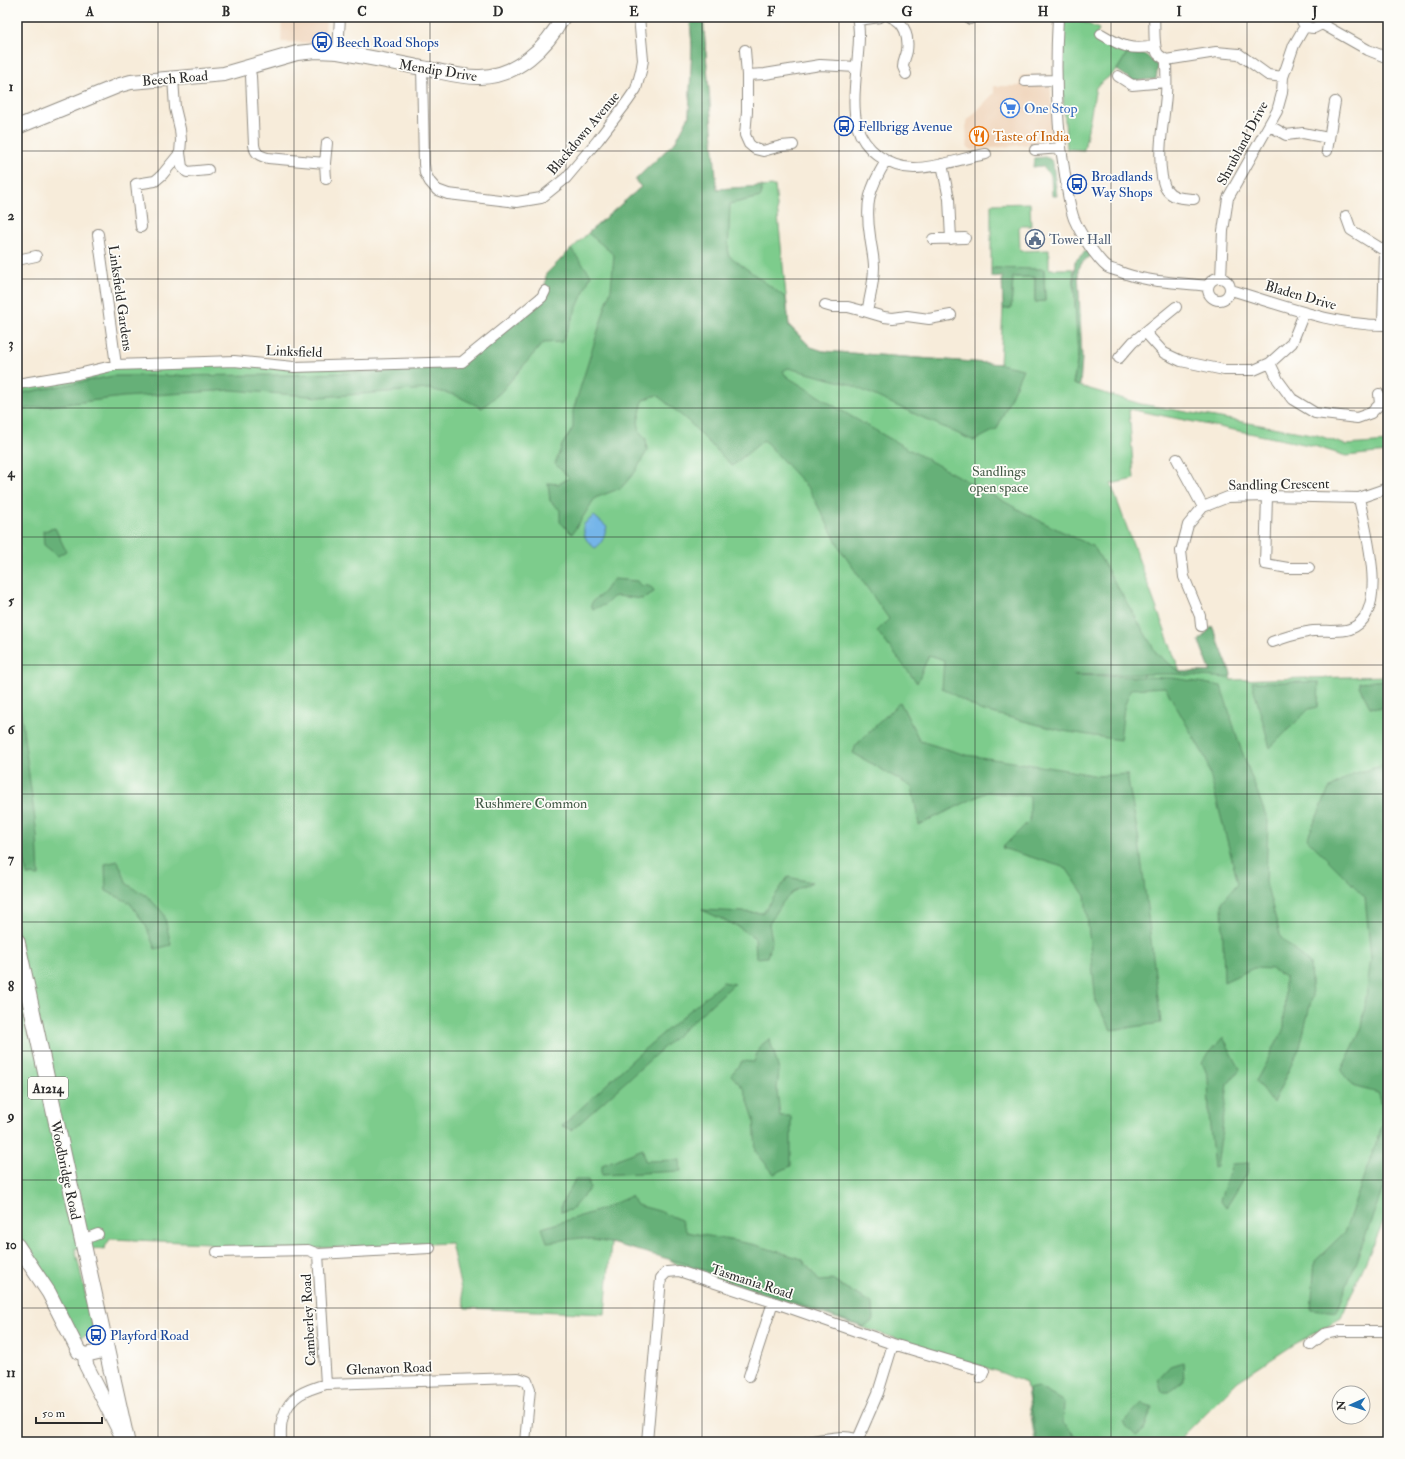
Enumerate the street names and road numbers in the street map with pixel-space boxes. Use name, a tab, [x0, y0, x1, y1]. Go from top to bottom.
street label: Mendip Drive	[397, 56, 478, 86]
street label: Beech Road	[141, 67, 209, 90]
street label: Blackdown Avenue	[544, 88, 623, 178]
street label: Shrubland Drive	[1213, 98, 1272, 188]
street label: Linksfield Gardens	[105, 244, 136, 352]
street label: Bladen Drive	[1263, 277, 1339, 314]
street label: Linksfield	[265, 342, 323, 361]
street label: Sandling Crescent	[1228, 475, 1330, 494]
road number: A1214	[28, 1077, 68, 1099]
street label: Woodbridge Road	[46, 1118, 84, 1221]
street label: Tasmania Road	[709, 1260, 795, 1303]
street label: Camberley Road	[298, 1273, 320, 1367]
street label: Glenavon Road	[346, 1359, 432, 1378]

